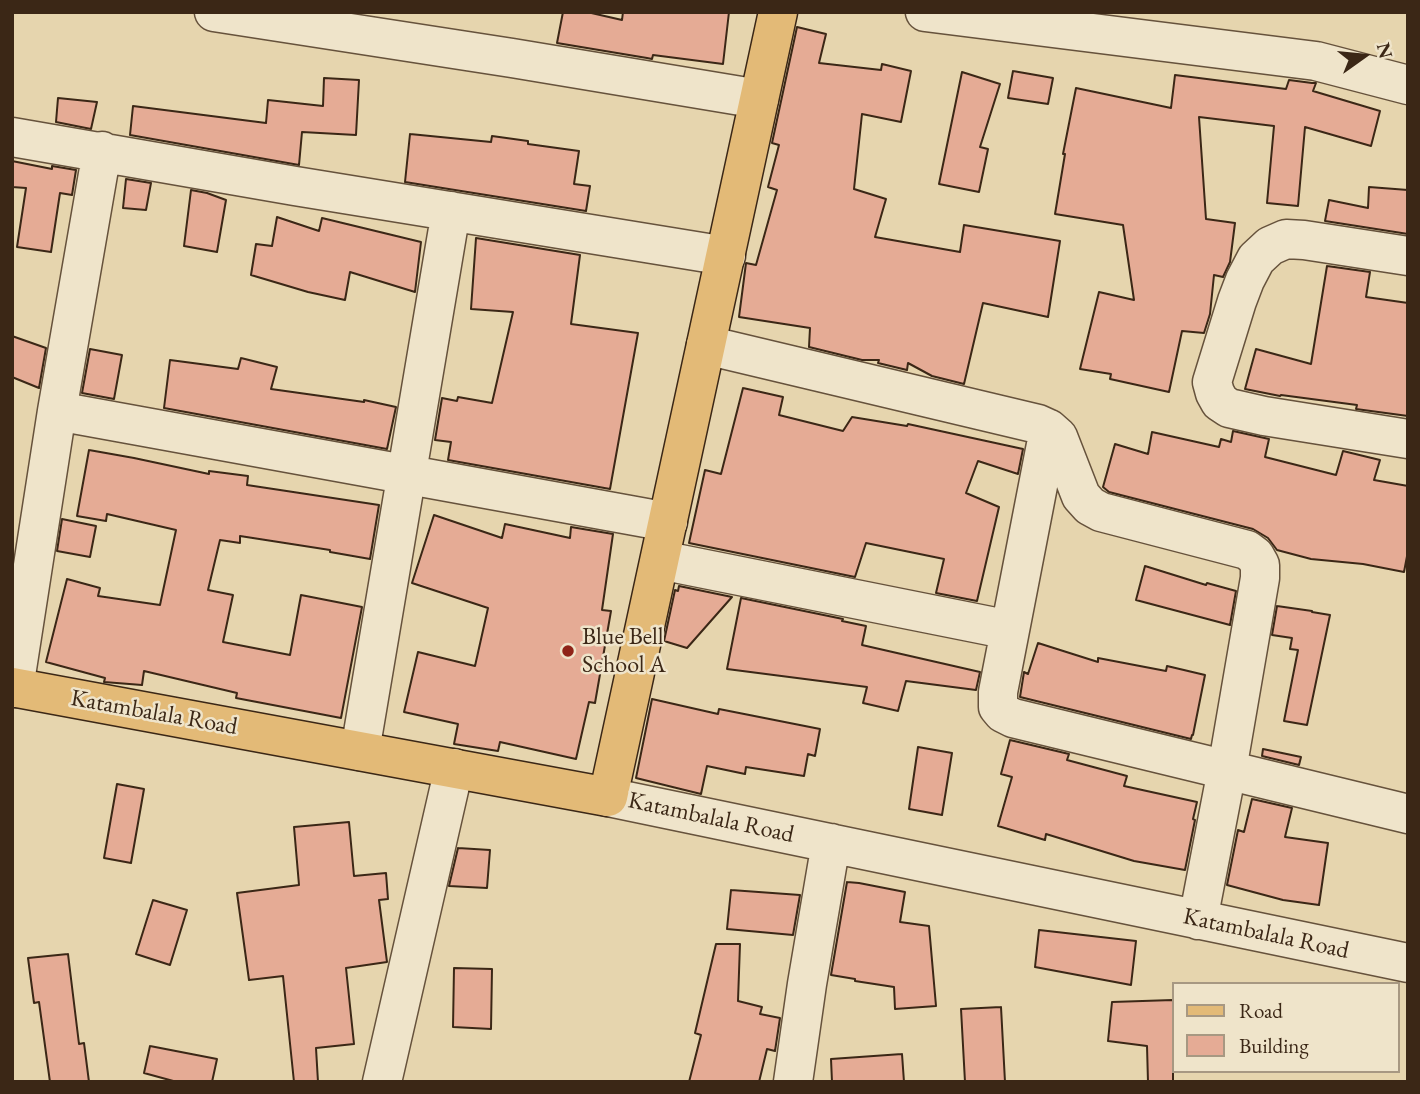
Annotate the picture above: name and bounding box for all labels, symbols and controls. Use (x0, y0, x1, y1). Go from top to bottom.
north arrow (1329, 21, 1399, 91)
text: N (1371, 40, 1399, 61)
place label: Blue Bell School A (582, 623, 666, 679)
marker: Blue Bell School A (560, 643, 576, 659)
street label: Katambalala Road (68, 684, 240, 742)
street label: Katambalala Road (625, 786, 797, 850)
street label: Katambalala Road (1180, 902, 1352, 966)
legend (1172, 982, 1399, 1073)
text: Road (1239, 997, 1283, 1024)
text: Building (1239, 1032, 1309, 1059)

